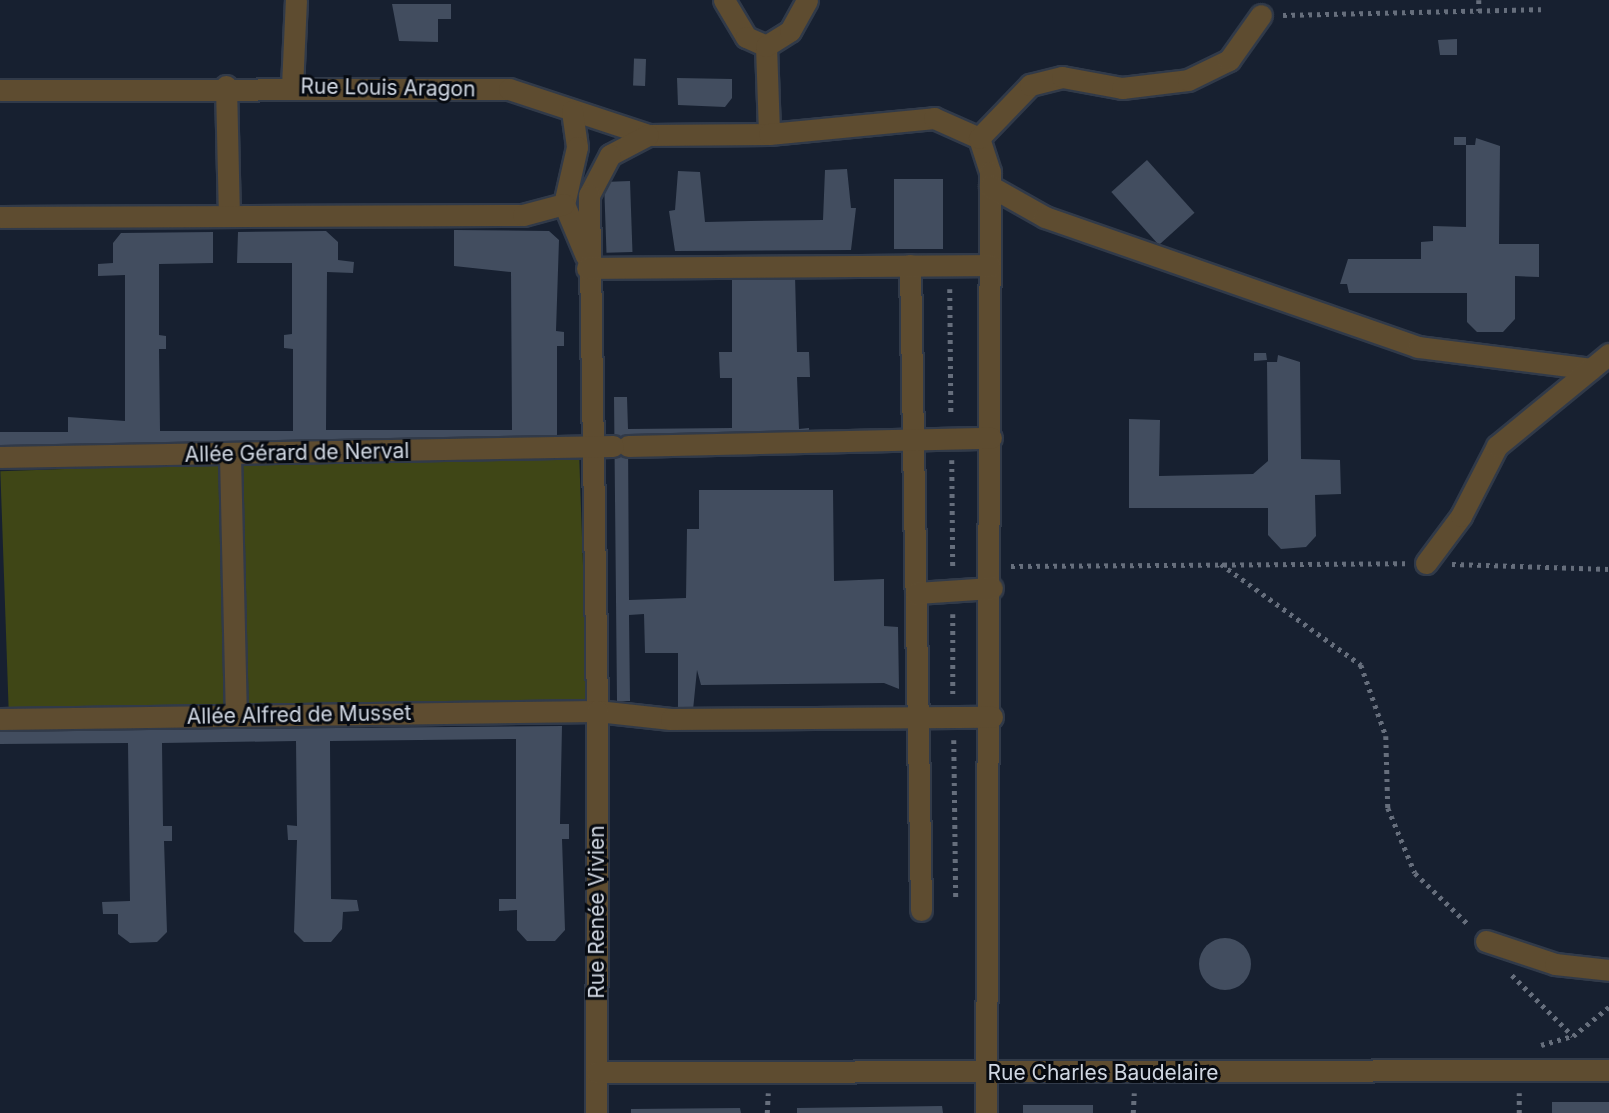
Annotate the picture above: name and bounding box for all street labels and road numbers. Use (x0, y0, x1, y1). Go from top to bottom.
street label: Rue Louis Aragon (300, 74, 476, 102)
street label: Allée Gérard de Nerval (184, 438, 410, 468)
street label: Allée Alfred de Musset (186, 700, 412, 730)
street label: Rue Renée Vivien (584, 825, 610, 999)
street label: Rue Charles Baudelaire (988, 1060, 1218, 1086)

